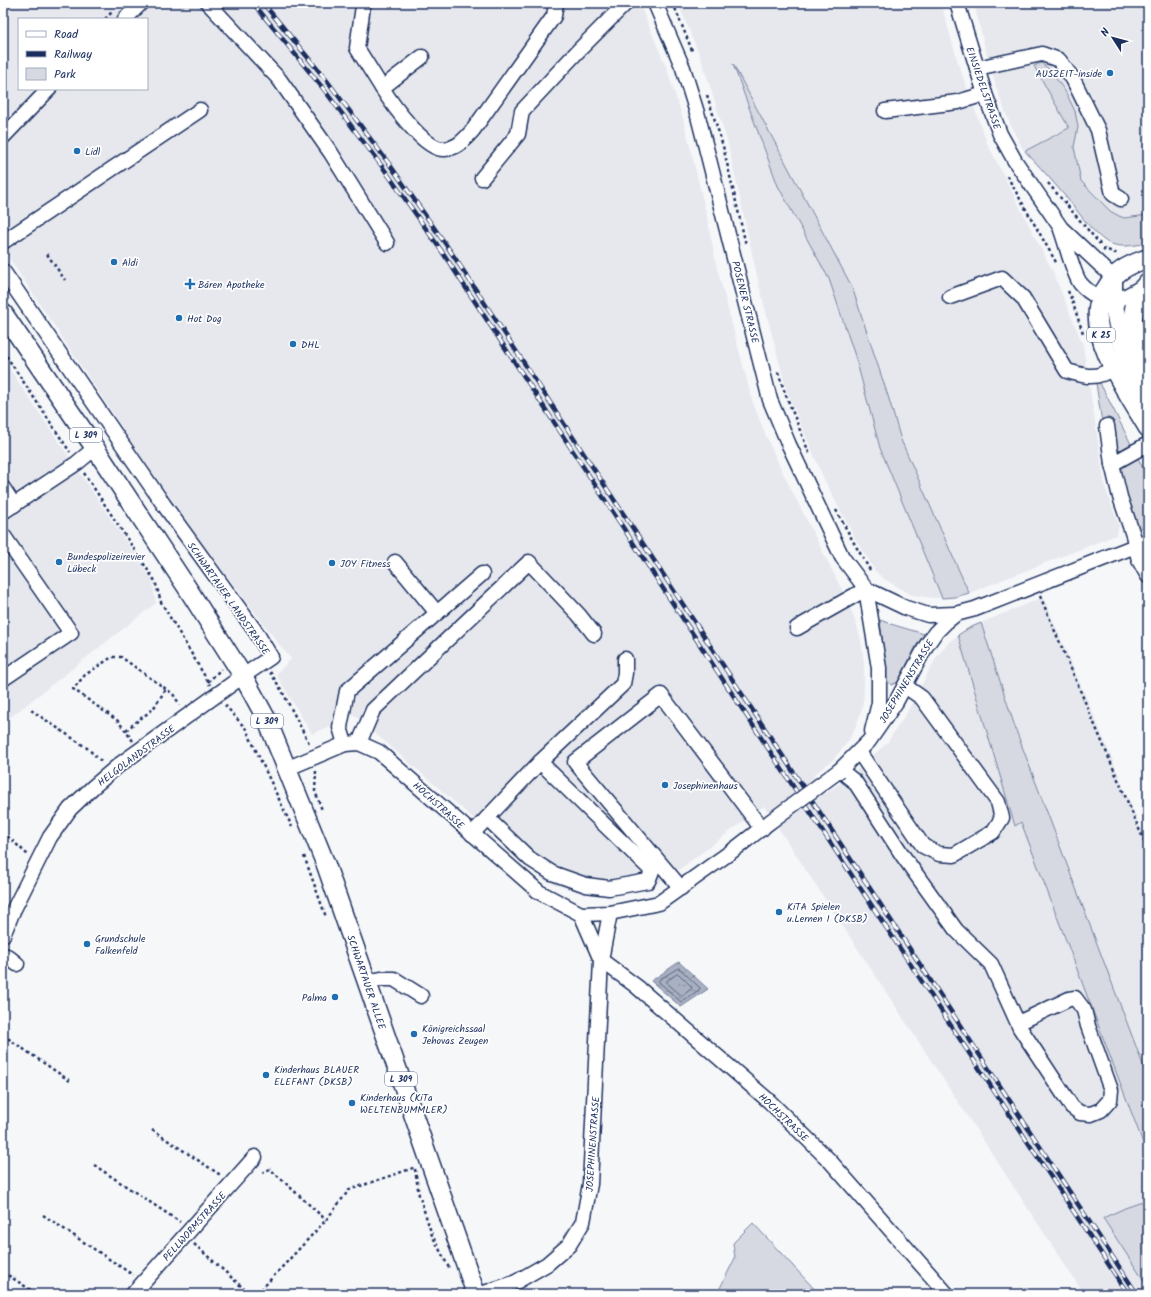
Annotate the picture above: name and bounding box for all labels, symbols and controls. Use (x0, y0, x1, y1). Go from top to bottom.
legend (18, 18, 148, 90)
north arrow (1093, 18, 1133, 58)
text: Road (54, 25, 79, 44)
text: N (1096, 25, 1115, 41)
text: Railway (54, 45, 92, 64)
street label: EINSIEDELSTRASSE (961, 45, 1005, 133)
text: Park (54, 65, 76, 84)
place label: AUSZEIT-inside (1036, 66, 1102, 82)
marker: AUSZEIT-inside (1105, 68, 1115, 78)
place label: Lidl (85, 144, 101, 160)
marker: Lidl (72, 146, 82, 156)
place label: Aldi (122, 255, 139, 271)
marker: Aldi (109, 257, 119, 267)
street label: POSENER STRASSE (727, 259, 763, 346)
place label: Bären Apotheke (198, 277, 265, 293)
marker: Bären Apotheke (185, 279, 195, 289)
place label: Hot Dog (187, 311, 222, 327)
marker: Hot Dog (174, 313, 184, 323)
road number: K 25 (1087, 328, 1115, 342)
place label: DHL (301, 337, 320, 353)
marker: DHL (288, 339, 298, 349)
road number: L 309 (70, 428, 102, 442)
street label: SCHWARTAUER LANDSTRASSE (183, 539, 274, 659)
place label: Bundespolizeirevier Lübeck (67, 549, 146, 577)
place label: JOY Fitness (340, 556, 391, 572)
marker: Bundespolizeirevier Lübeck (54, 557, 64, 567)
marker: JOY Fitness (327, 558, 337, 568)
street label: JOSEPHINENSTRASSE (875, 635, 939, 727)
road number: L 309 (251, 714, 283, 728)
street label: HELGOLANDSTRASSE (94, 720, 180, 790)
street label: HOCHSTRASSE (409, 778, 469, 834)
place label: Josephinenhaus (673, 778, 739, 794)
marker: Josephinenhaus (660, 780, 670, 790)
place label: KiTA Spielen u.Lernen I (DKSB) (787, 899, 868, 927)
marker: KiTA Spielen u.Lernen I (DKSB) (774, 907, 784, 917)
place label: Grundschule Falkenfeld (95, 931, 146, 959)
street label: SCHWARTAUER ALLEE (342, 933, 390, 1033)
marker: Grundschule Falkenfeld (82, 939, 92, 949)
place label: Palma (302, 990, 327, 1006)
marker: Palma (330, 992, 340, 1002)
place label: Königreichssaal Jehovas Zeugen (422, 1021, 488, 1049)
marker: Königreichssaal Jehovas Zeugen (409, 1029, 419, 1039)
place label: Kinderhaus BLAUER ELEFANT (DKSB) (274, 1062, 359, 1090)
marker: Kinderhaus BLAUER ELEFANT (DKSB) (261, 1070, 271, 1080)
road number: L 309 (385, 1072, 417, 1086)
place label: Kinderhaus (KiTa WELTENBUMMLER) (360, 1090, 447, 1118)
street label: HOCHSTRASSE (755, 1090, 813, 1147)
street label: JOSEPHINENSTRASSE (582, 1095, 604, 1192)
marker: Kinderhaus (KiTa WELTENBUMMLER) (347, 1098, 357, 1108)
street label: PELLWORMSTRASSE (159, 1187, 231, 1265)

